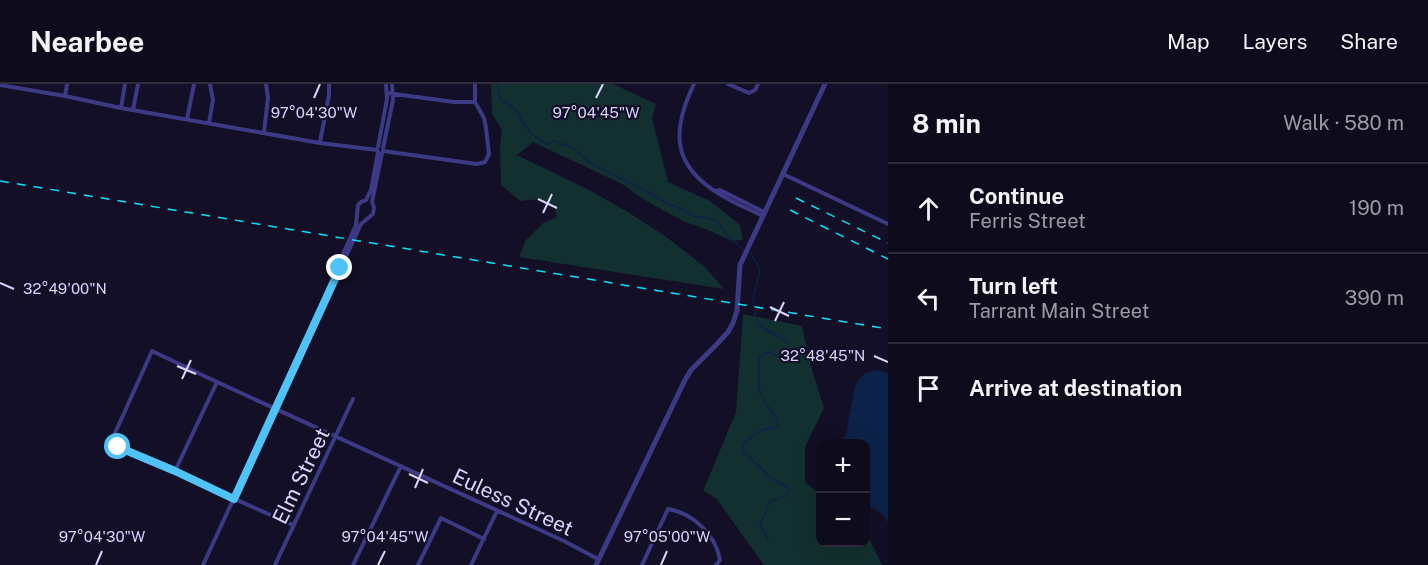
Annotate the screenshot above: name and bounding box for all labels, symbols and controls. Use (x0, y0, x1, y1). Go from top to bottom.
text: Nearbee (30, 25, 144, 58)
text: Map (1167, 29, 1210, 54)
text: Layers (1243, 29, 1307, 54)
text: Share (1340, 29, 1398, 54)
text: 97°04'30"W (271, 104, 357, 121)
text: 97°04'45"W (553, 104, 639, 121)
text: 8 min (912, 108, 981, 139)
text: Walk · 580 m (1283, 111, 1404, 135)
text: Continue (969, 183, 1064, 209)
icon: ahead (912, 192, 945, 225)
text: 190 m (1349, 196, 1404, 220)
text: Ferris Street (969, 209, 1086, 233)
route end (326, 254, 352, 280)
text: Turn left (969, 273, 1058, 299)
text: 32°49'00"N (23, 280, 107, 297)
icon: left (912, 282, 945, 315)
text: 390 m (1345, 286, 1404, 310)
text: Tarrant Main Street (969, 299, 1149, 323)
text: 32°48'45"N (781, 347, 865, 364)
icon: arrive (912, 372, 945, 405)
text: Arrive at destination (969, 375, 1182, 401)
street label: Elm Street (267, 424, 335, 528)
route start (104, 433, 130, 459)
map controls (816, 439, 870, 547)
button: + (816, 439, 870, 493)
street label: Euless Street (449, 463, 577, 541)
button: − (816, 493, 870, 547)
text: 97°04'30"W (59, 528, 145, 545)
text: 97°04'45"W (342, 528, 428, 545)
text: 97°05'00"W (624, 528, 710, 545)

